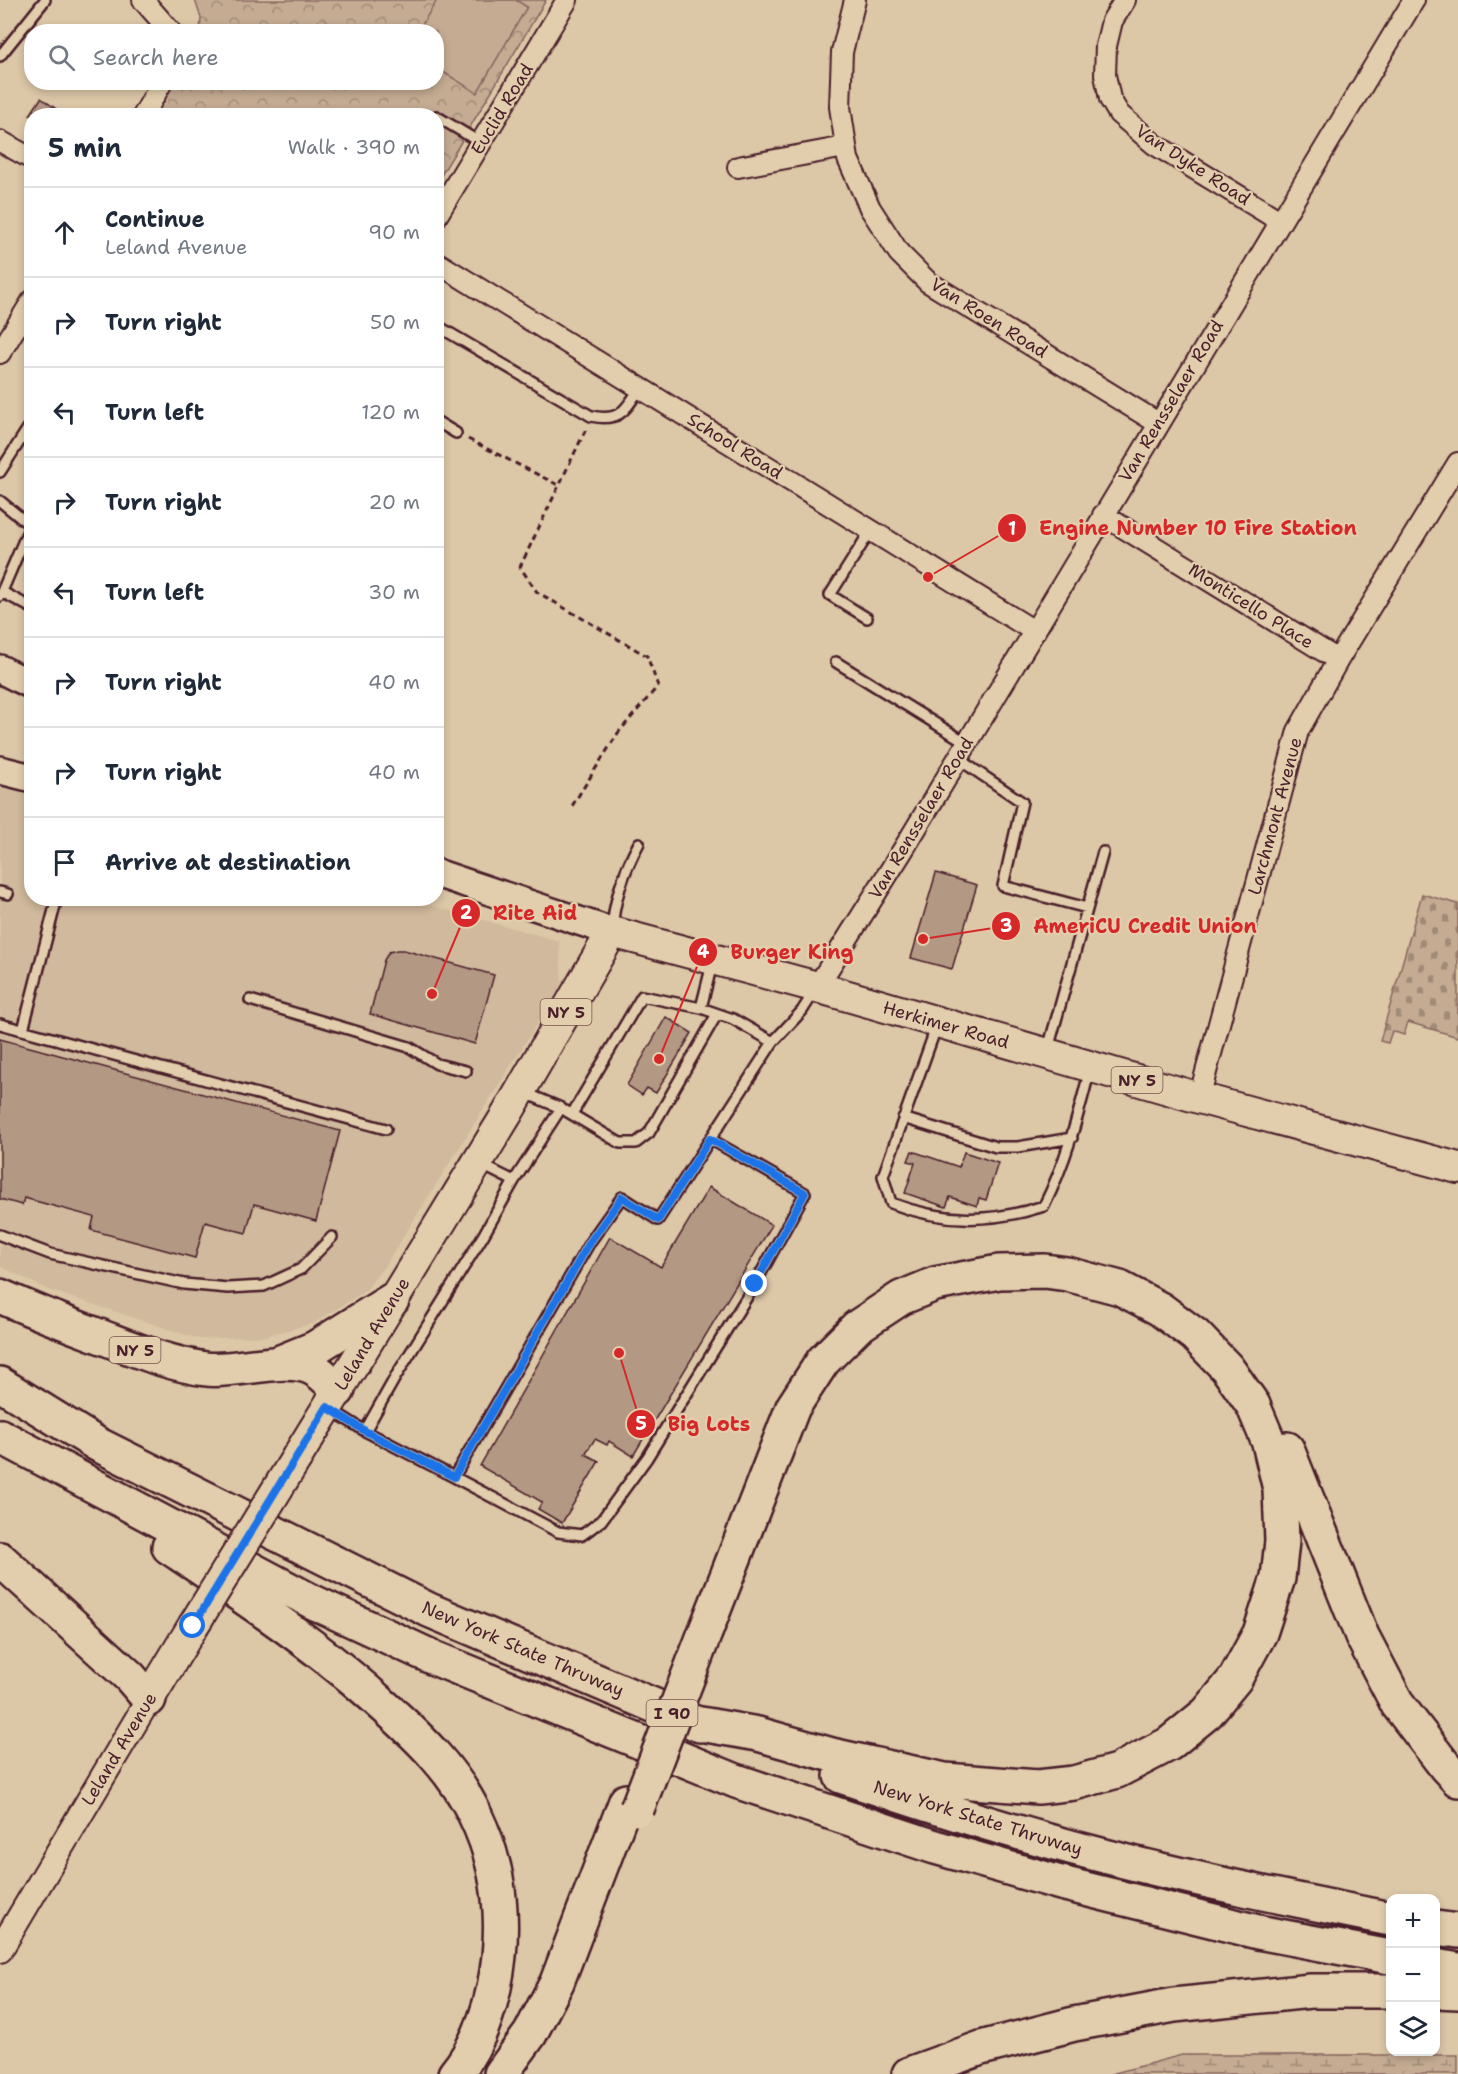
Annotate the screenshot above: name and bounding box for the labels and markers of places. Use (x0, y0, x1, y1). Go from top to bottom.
callout: Engine Number 10 Fire Station (997, 509, 1369, 547)
callout: Rite Aid (451, 894, 589, 932)
callout: AmeriCU Credit Union (991, 907, 1269, 945)
callout: Burger King (688, 933, 865, 971)
callout: Big Lots (626, 1405, 762, 1443)

